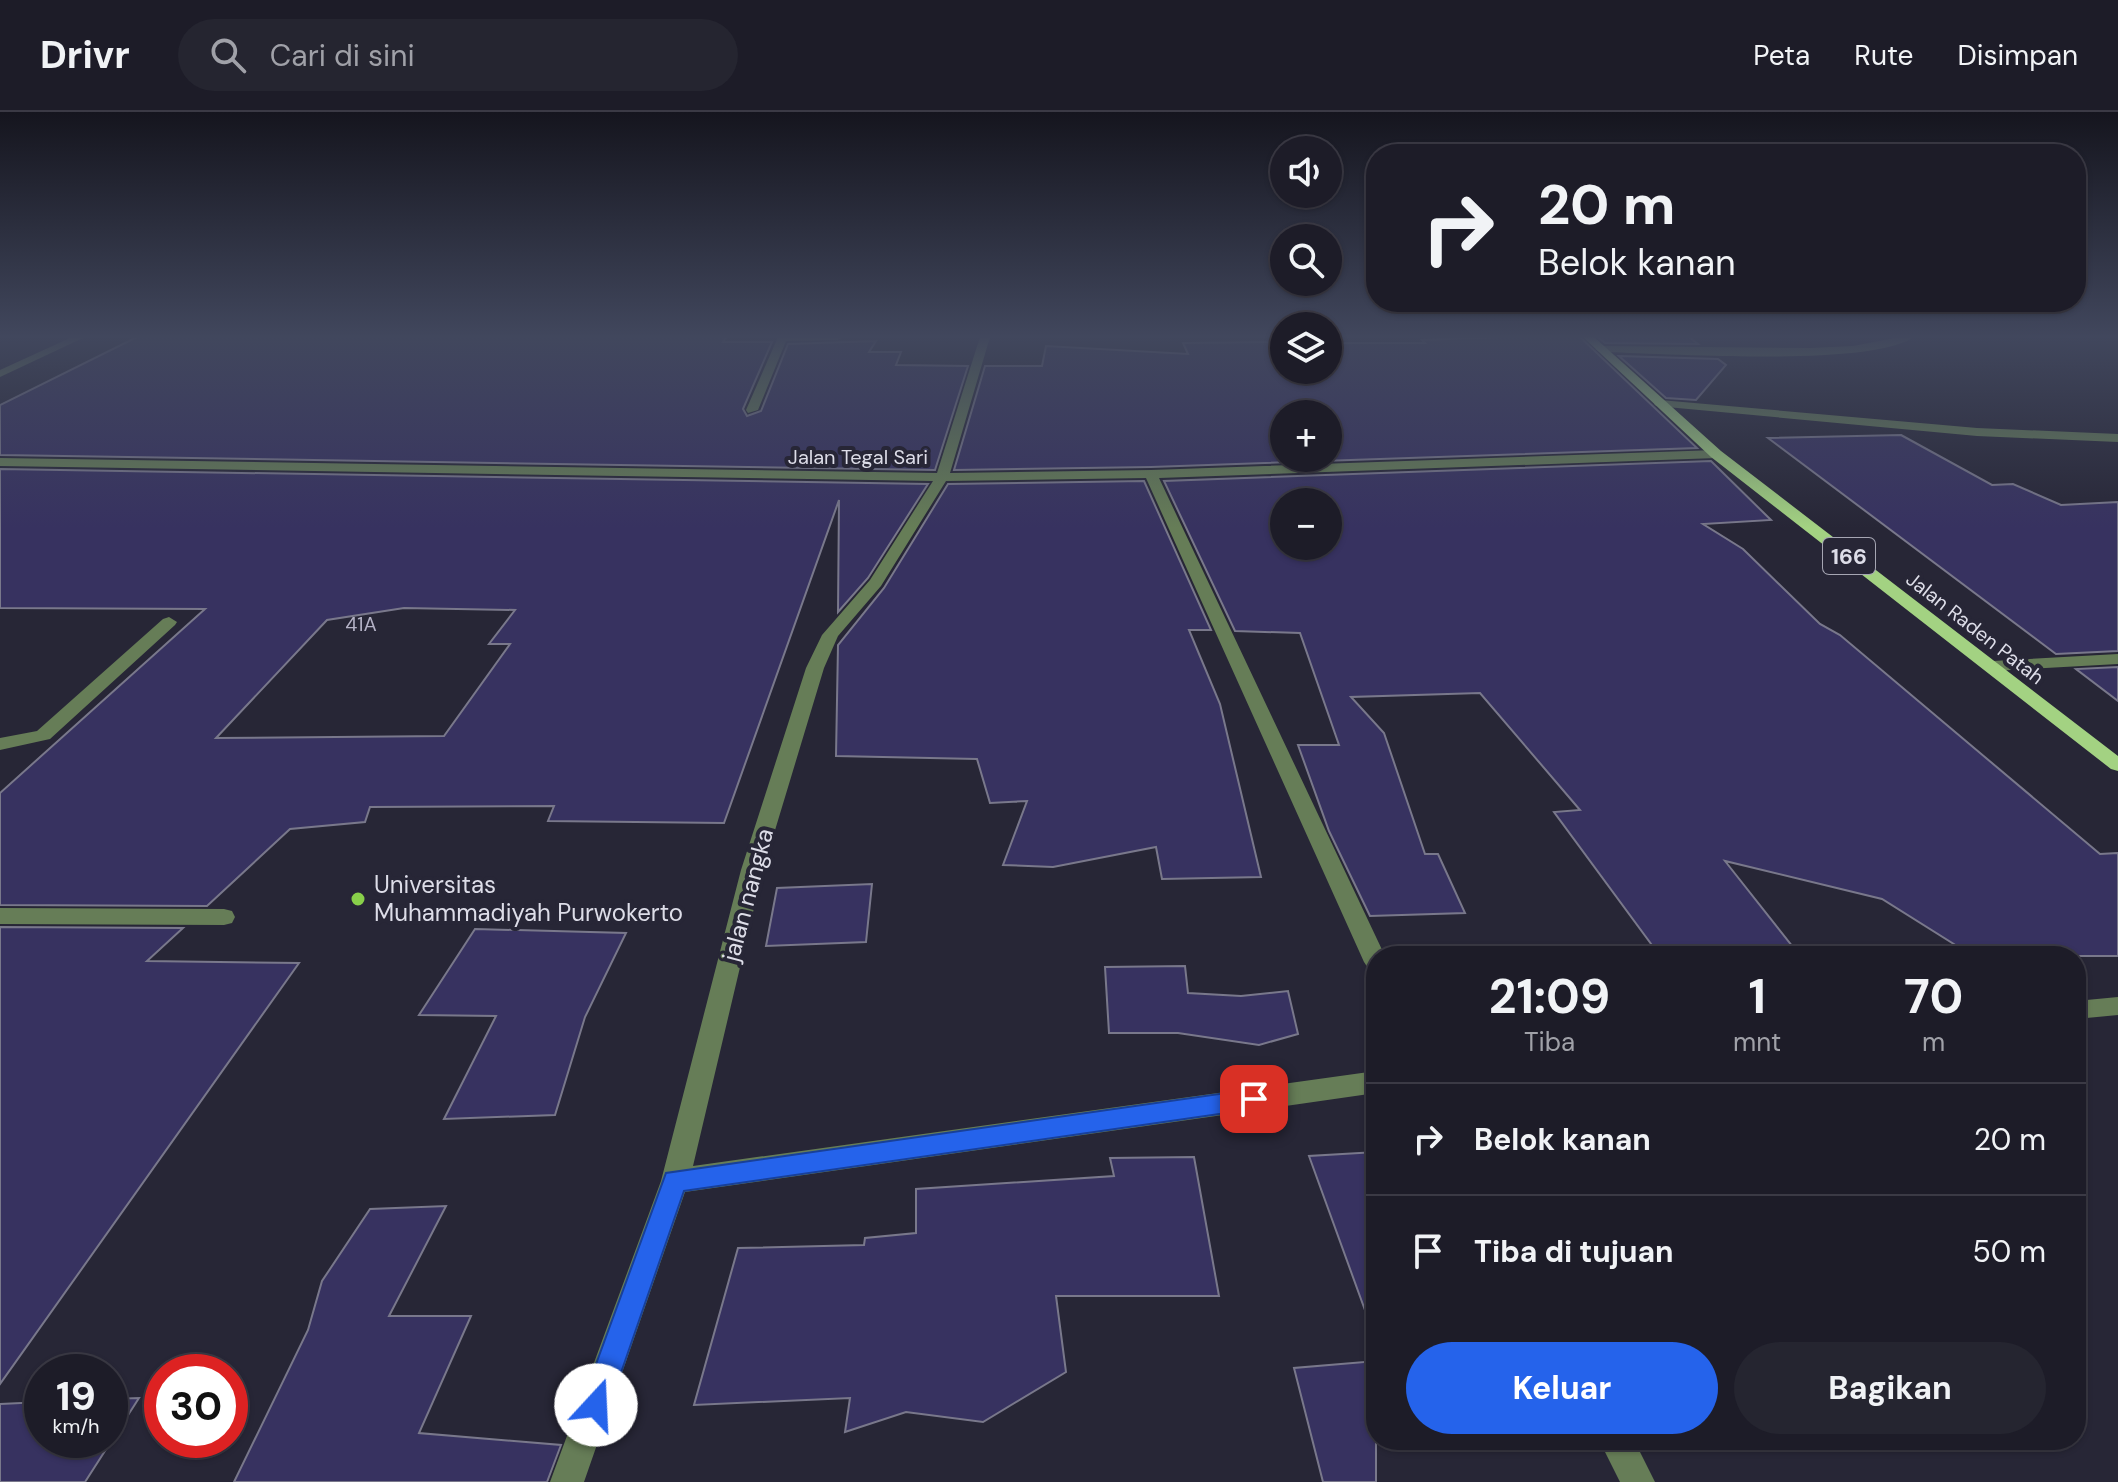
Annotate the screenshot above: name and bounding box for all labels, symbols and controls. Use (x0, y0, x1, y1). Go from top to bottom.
search box (178, 19, 738, 91)
text: Drivr (40, 30, 130, 80)
icon: search (206, 33, 250, 77)
text: Cari di sini (270, 36, 415, 75)
text: Peta (1753, 37, 1810, 74)
text: Rute (1854, 37, 1913, 74)
text: Disimpan (1957, 37, 2078, 74)
map controls (1270, 136, 1342, 560)
button: sound (1270, 136, 1342, 208)
text: 20 m (1538, 168, 1675, 241)
icon: right (1406, 176, 1510, 280)
button: search (1270, 224, 1342, 296)
text: Belok kanan (1538, 239, 1736, 286)
button: layers (1270, 312, 1342, 384)
button: + (1270, 400, 1342, 472)
street label: Jalan Tegal Sari (788, 444, 928, 470)
button: − (1270, 488, 1342, 560)
road number: 166 (1823, 538, 1875, 574)
street label: Jalan Raden Patah (1901, 566, 2049, 690)
house number: 41A (345, 611, 377, 637)
street label: jalan nangka (715, 825, 780, 966)
place label: Universitas Muhammadiyah Purwokerto (374, 869, 683, 928)
marker: Universitas Muhammadiyah Purwokerto (349, 890, 367, 908)
text: 21:09 (1489, 965, 1610, 1028)
text: 1 (1748, 965, 1766, 1028)
text: 70 (1904, 965, 1963, 1028)
text: Tiba (1524, 1025, 1575, 1059)
text: mnt (1733, 1025, 1781, 1059)
text: m (1922, 1025, 1945, 1059)
pin (1220, 1065, 1288, 1133)
icon: arrive (1232, 1077, 1276, 1121)
icon: right (1406, 1117, 1450, 1161)
text: Belok kanan (1474, 1120, 1651, 1159)
text: 20 m (1974, 1120, 2046, 1159)
icon: arrive (1406, 1229, 1450, 1273)
text: Tiba di tujuan (1474, 1232, 1674, 1271)
text: 50 m (1972, 1232, 2046, 1271)
button: Keluar (1406, 1342, 1718, 1434)
button: Bagikan (1734, 1342, 2046, 1434)
speed limit sign: 30 (144, 1354, 248, 1458)
position arrow (554, 1363, 638, 1447)
text: 19 (56, 1370, 96, 1422)
text: km/h (52, 1413, 100, 1439)

